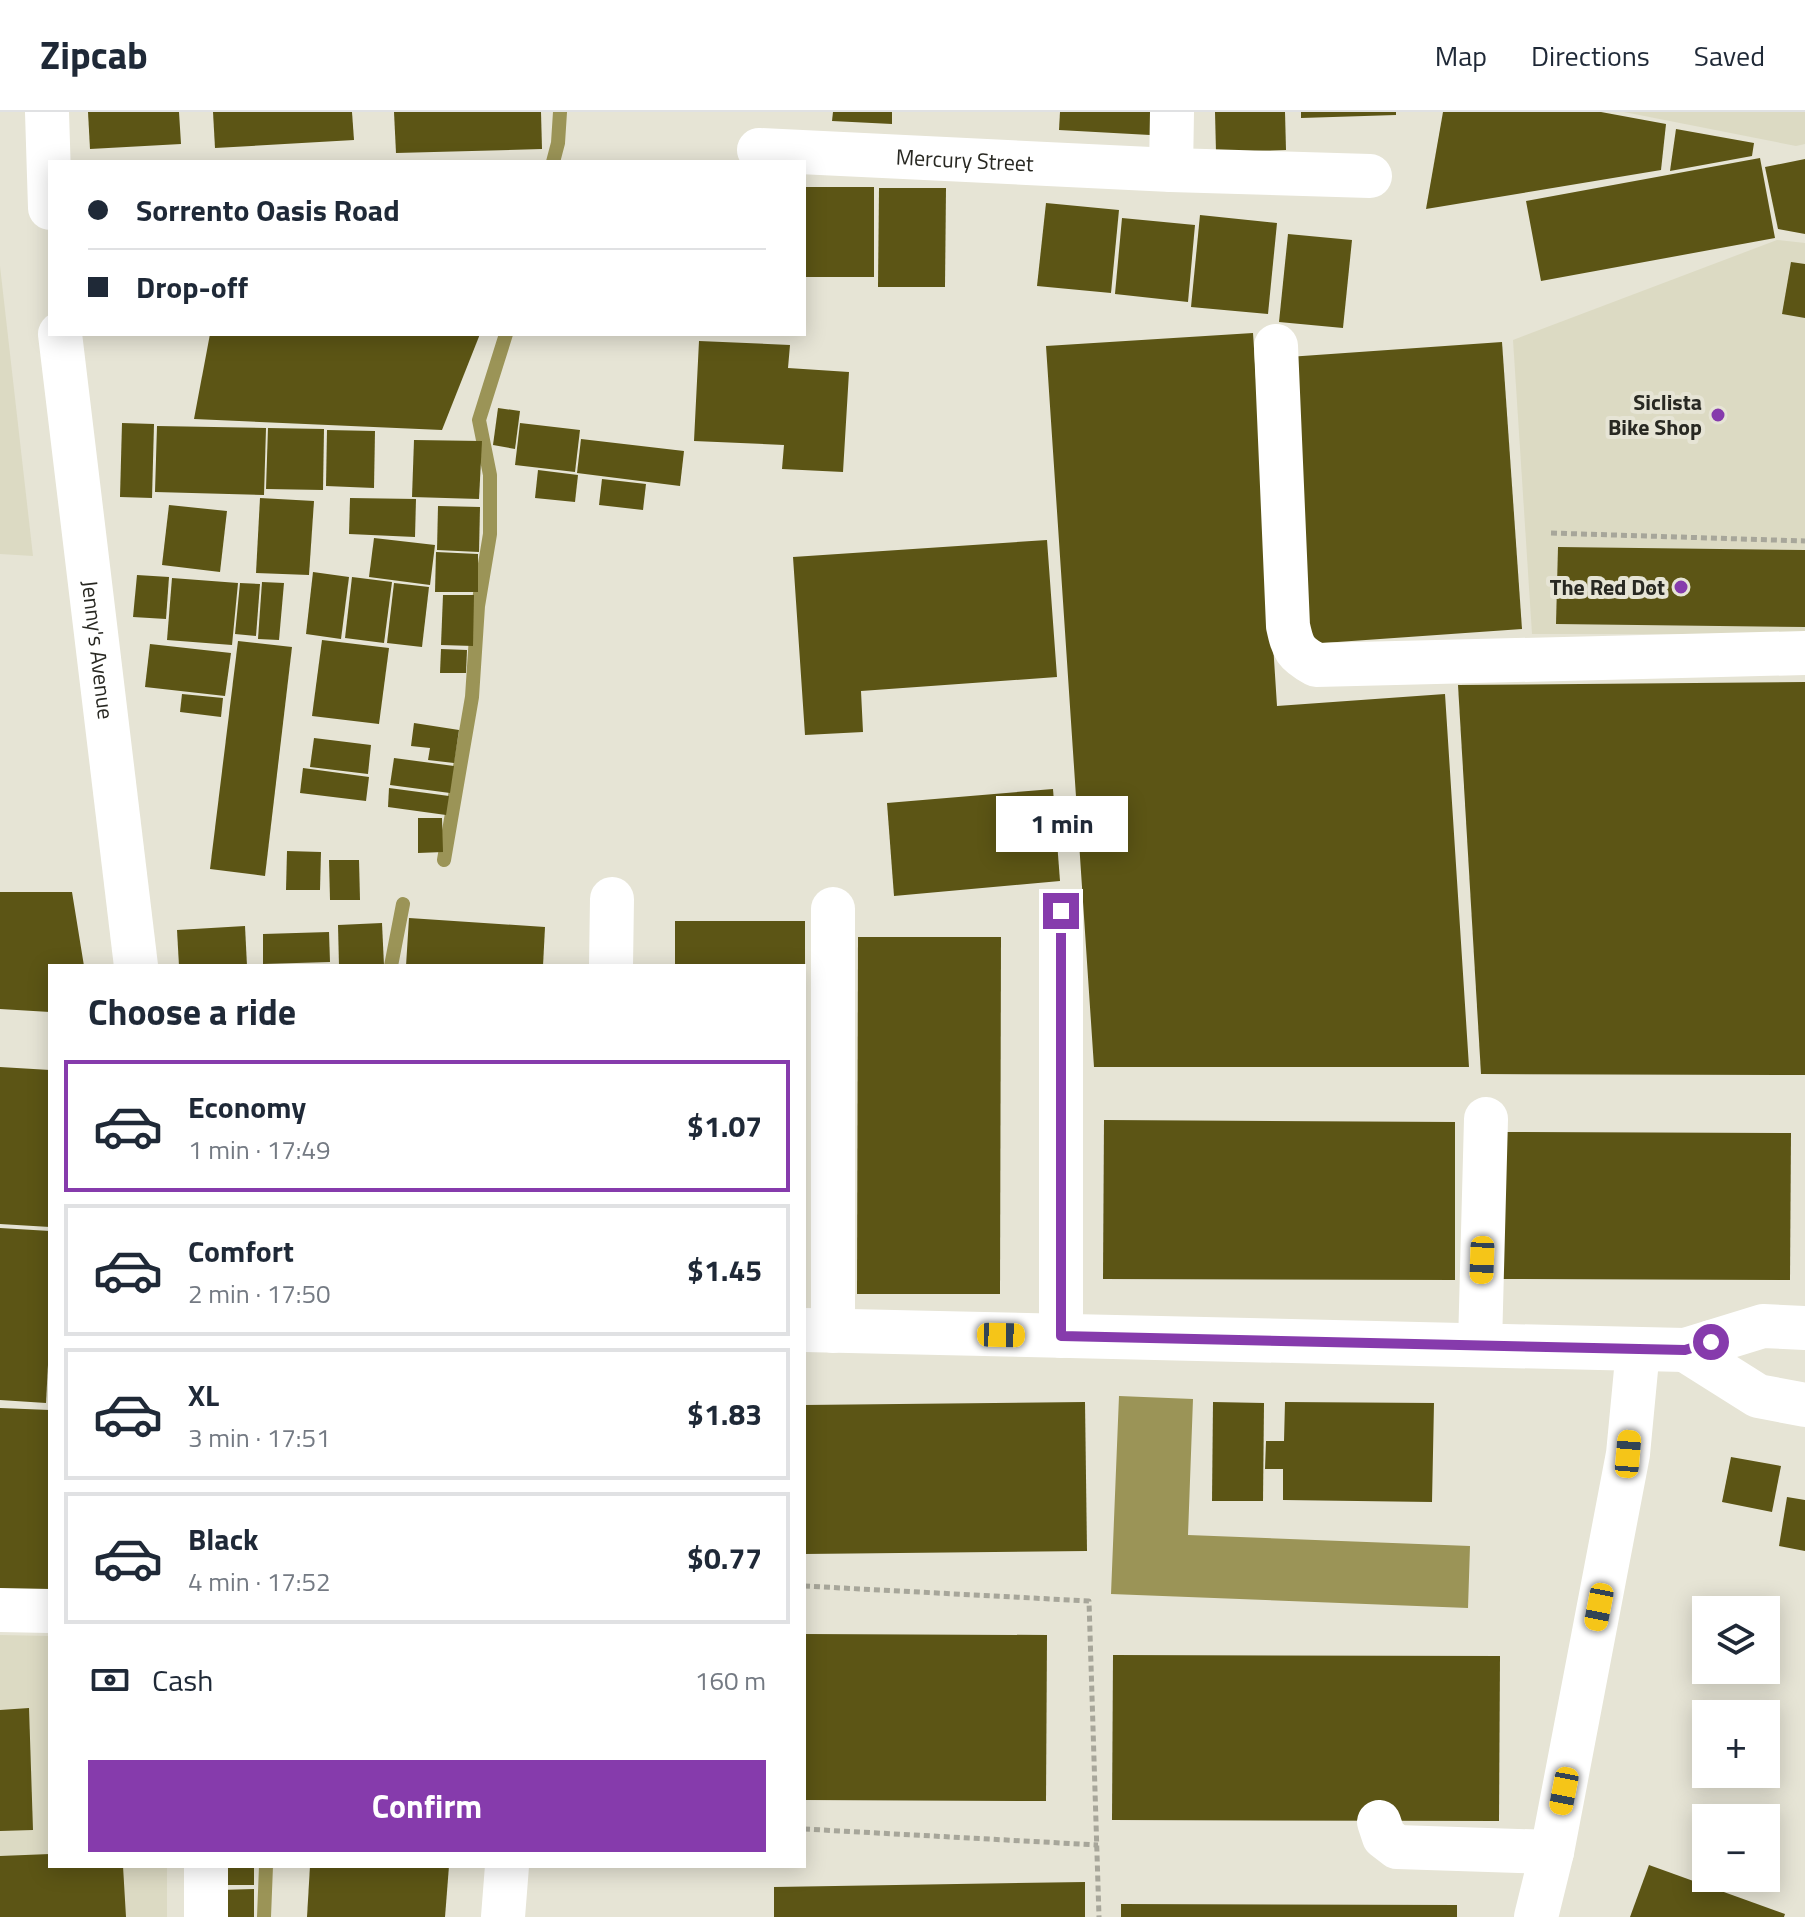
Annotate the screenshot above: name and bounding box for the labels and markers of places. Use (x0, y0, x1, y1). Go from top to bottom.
place label: Siclista Bike Shop (1608, 385, 1702, 444)
marker: Siclista Bike Shop (1709, 406, 1727, 424)
place label: The Red Dot (1550, 570, 1665, 604)
marker: The Red Dot (1672, 578, 1690, 596)

